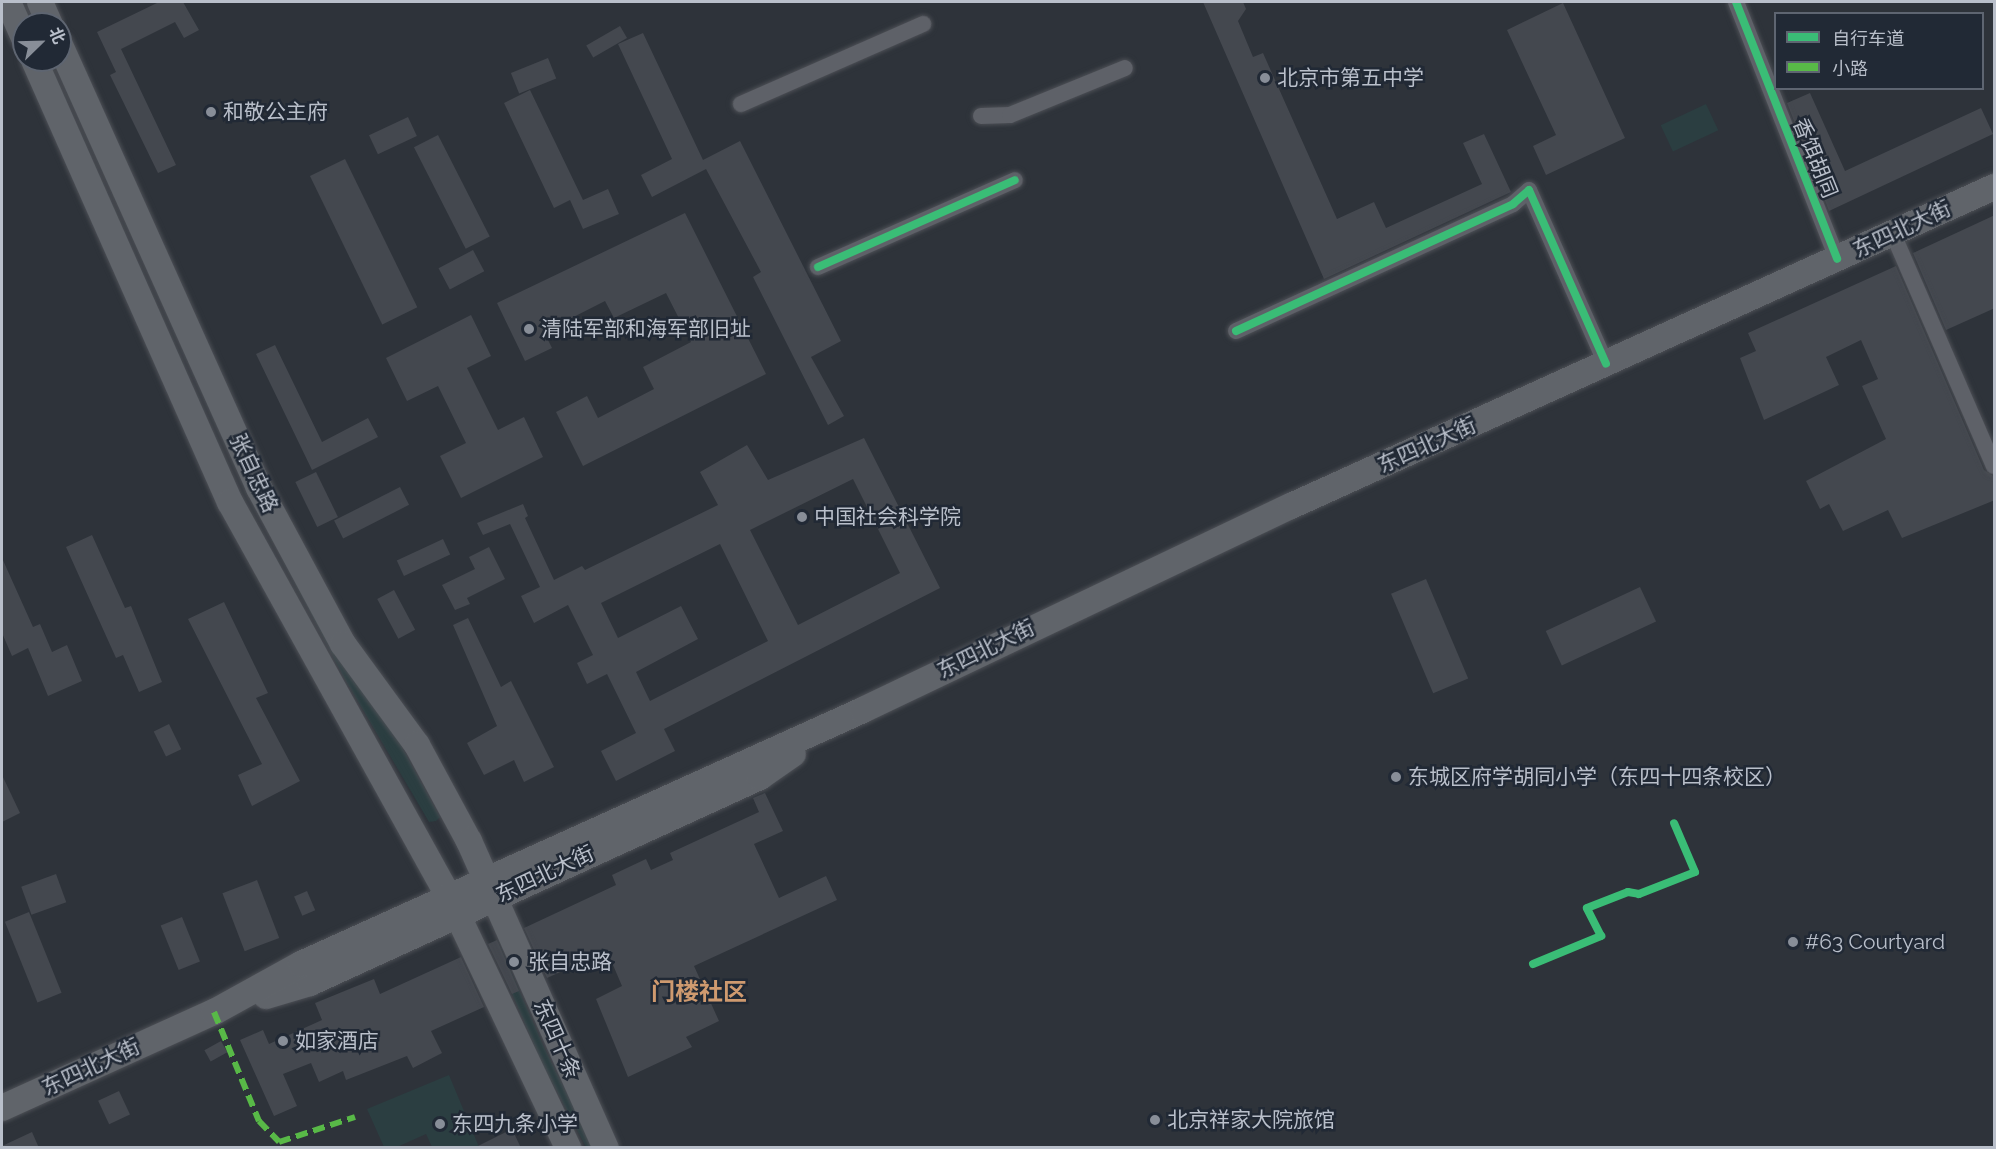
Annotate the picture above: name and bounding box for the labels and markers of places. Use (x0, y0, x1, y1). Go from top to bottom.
place label: 北京市第五中学 (1277, 65, 1424, 91)
marker: 北京市第五中学 (1258, 71, 1272, 85)
place label: 和敬公主府 (223, 99, 328, 125)
marker: 和敬公主府 (204, 105, 218, 119)
place label: 清陆军部和海军部旧址 (541, 316, 751, 342)
marker: 清陆军部和海军部旧址 (522, 322, 536, 336)
place label: 中国社会科学院 (814, 504, 961, 530)
marker: 中国社会科学院 (795, 510, 809, 524)
place label: 东城区府学胡同小学（东四十四条校区） (1408, 764, 1786, 790)
marker: 东城区府学胡同小学（东四十四条校区） (1389, 770, 1403, 784)
place label: #63 Courtyard (1805, 929, 1945, 955)
marker: #63 Courtyard (1786, 935, 1800, 949)
place label: 张自忠路 (528, 949, 612, 975)
marker: 张自忠路 (505, 953, 523, 971)
place label: 如家酒店 (295, 1028, 379, 1054)
marker: 如家酒店 (276, 1034, 290, 1048)
place label: 北京祥家大院旅馆 (1167, 1107, 1335, 1133)
place label: 东四九条小学 (452, 1111, 578, 1137)
marker: 北京祥家大院旅馆 (1148, 1113, 1162, 1127)
marker: 东四九条小学 (433, 1117, 447, 1131)

